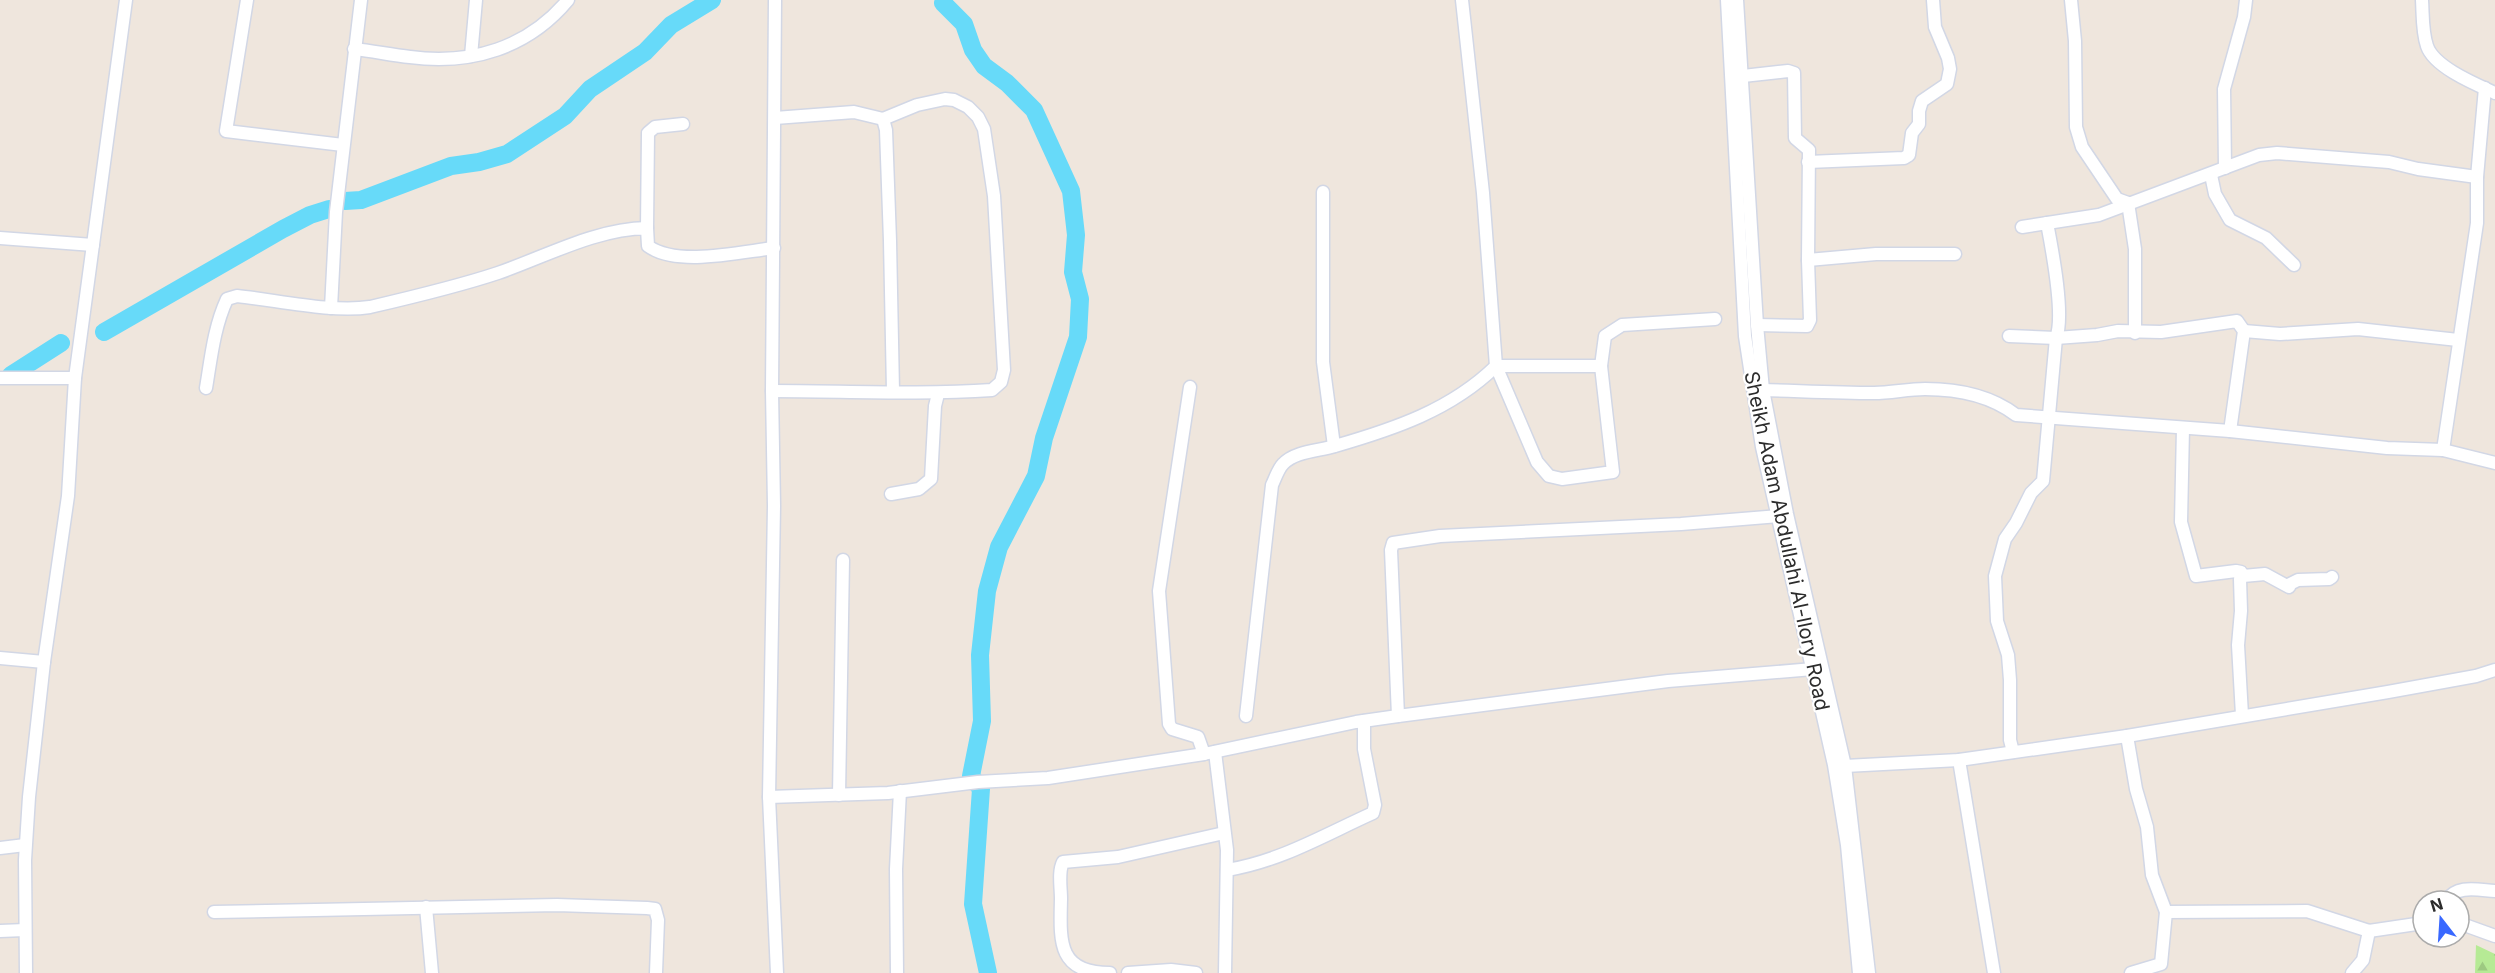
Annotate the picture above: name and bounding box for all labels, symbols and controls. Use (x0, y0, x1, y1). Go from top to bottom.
street label: Sheikh Adam Abdullahi Al-Ilory Road (1739, 369, 1835, 713)
north arrow (2411, 889, 2471, 949)
text: N (2428, 893, 2445, 916)

